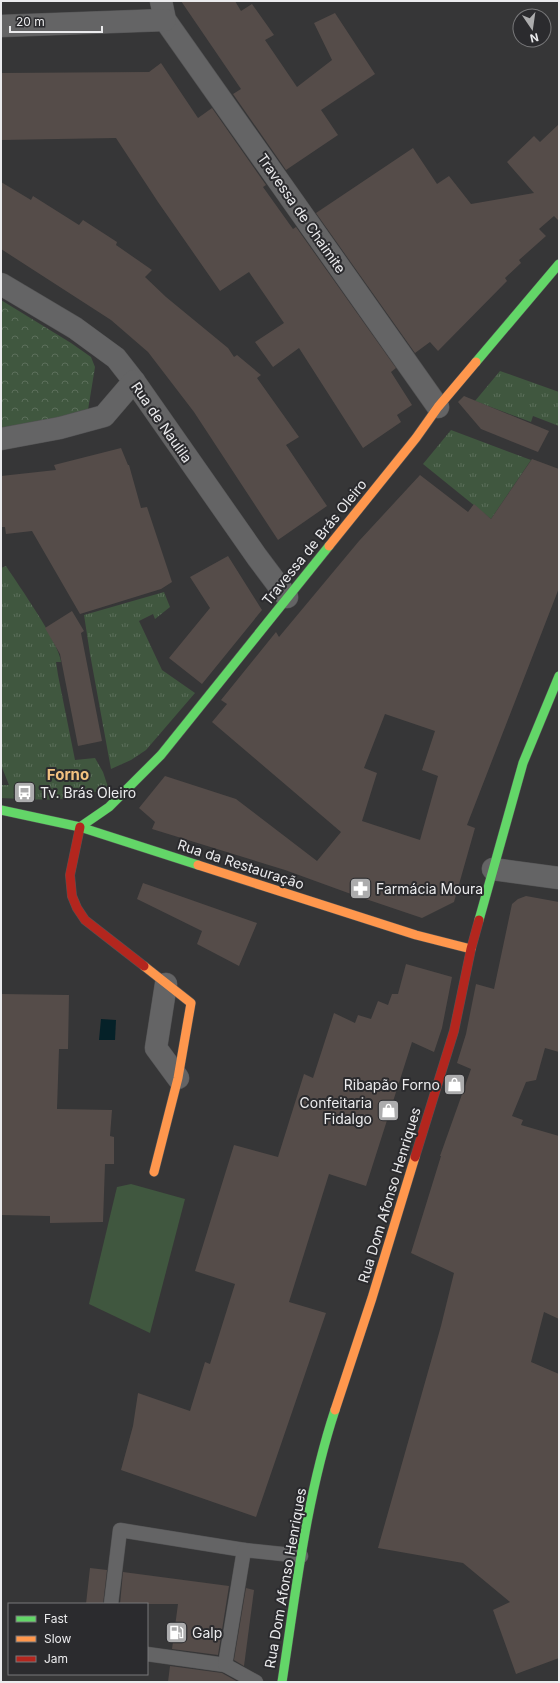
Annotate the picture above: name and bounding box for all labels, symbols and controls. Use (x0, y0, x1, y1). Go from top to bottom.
scale bar (10, 8, 102, 34)
north arrow (512, 8, 552, 48)
text: 20 m (16, 14, 45, 29)
text: N (529, 30, 540, 46)
street label: Travessa de Chaimite (254, 150, 350, 276)
street label: Rua de Naulila (128, 378, 196, 466)
street label: Travessa de Brás Oleiro (258, 476, 370, 608)
district label: Forno (47, 765, 89, 784)
bus stop icon: Tv. Brás Oleiro (12, 779, 38, 805)
place label: Tv. Brás Oleiro (40, 784, 136, 801)
street label: Rua da Restauração (176, 836, 306, 892)
pharmacy icon: Farmácia Moura (347, 875, 373, 901)
place label: Farmácia Moura (376, 880, 483, 897)
shop icon: Ribapão Forno (442, 1071, 468, 1097)
place label: Ribapão Forno (344, 1076, 440, 1093)
place label: Confeitaria Fidalgo (300, 1094, 372, 1127)
shop icon: Confeitaria Fidalgo (375, 1097, 401, 1123)
street label: Rua Dom Afonso Henriques (354, 1105, 424, 1285)
street label: Rua Dom Afonso Henriques (261, 1487, 309, 1669)
legend (8, 1603, 148, 1675)
text: Fast (44, 1611, 68, 1626)
fuel station icon: Galp (163, 1619, 189, 1645)
place label: Galp (192, 1624, 222, 1641)
text: Slow (44, 1631, 72, 1646)
text: Jam (44, 1651, 68, 1666)

